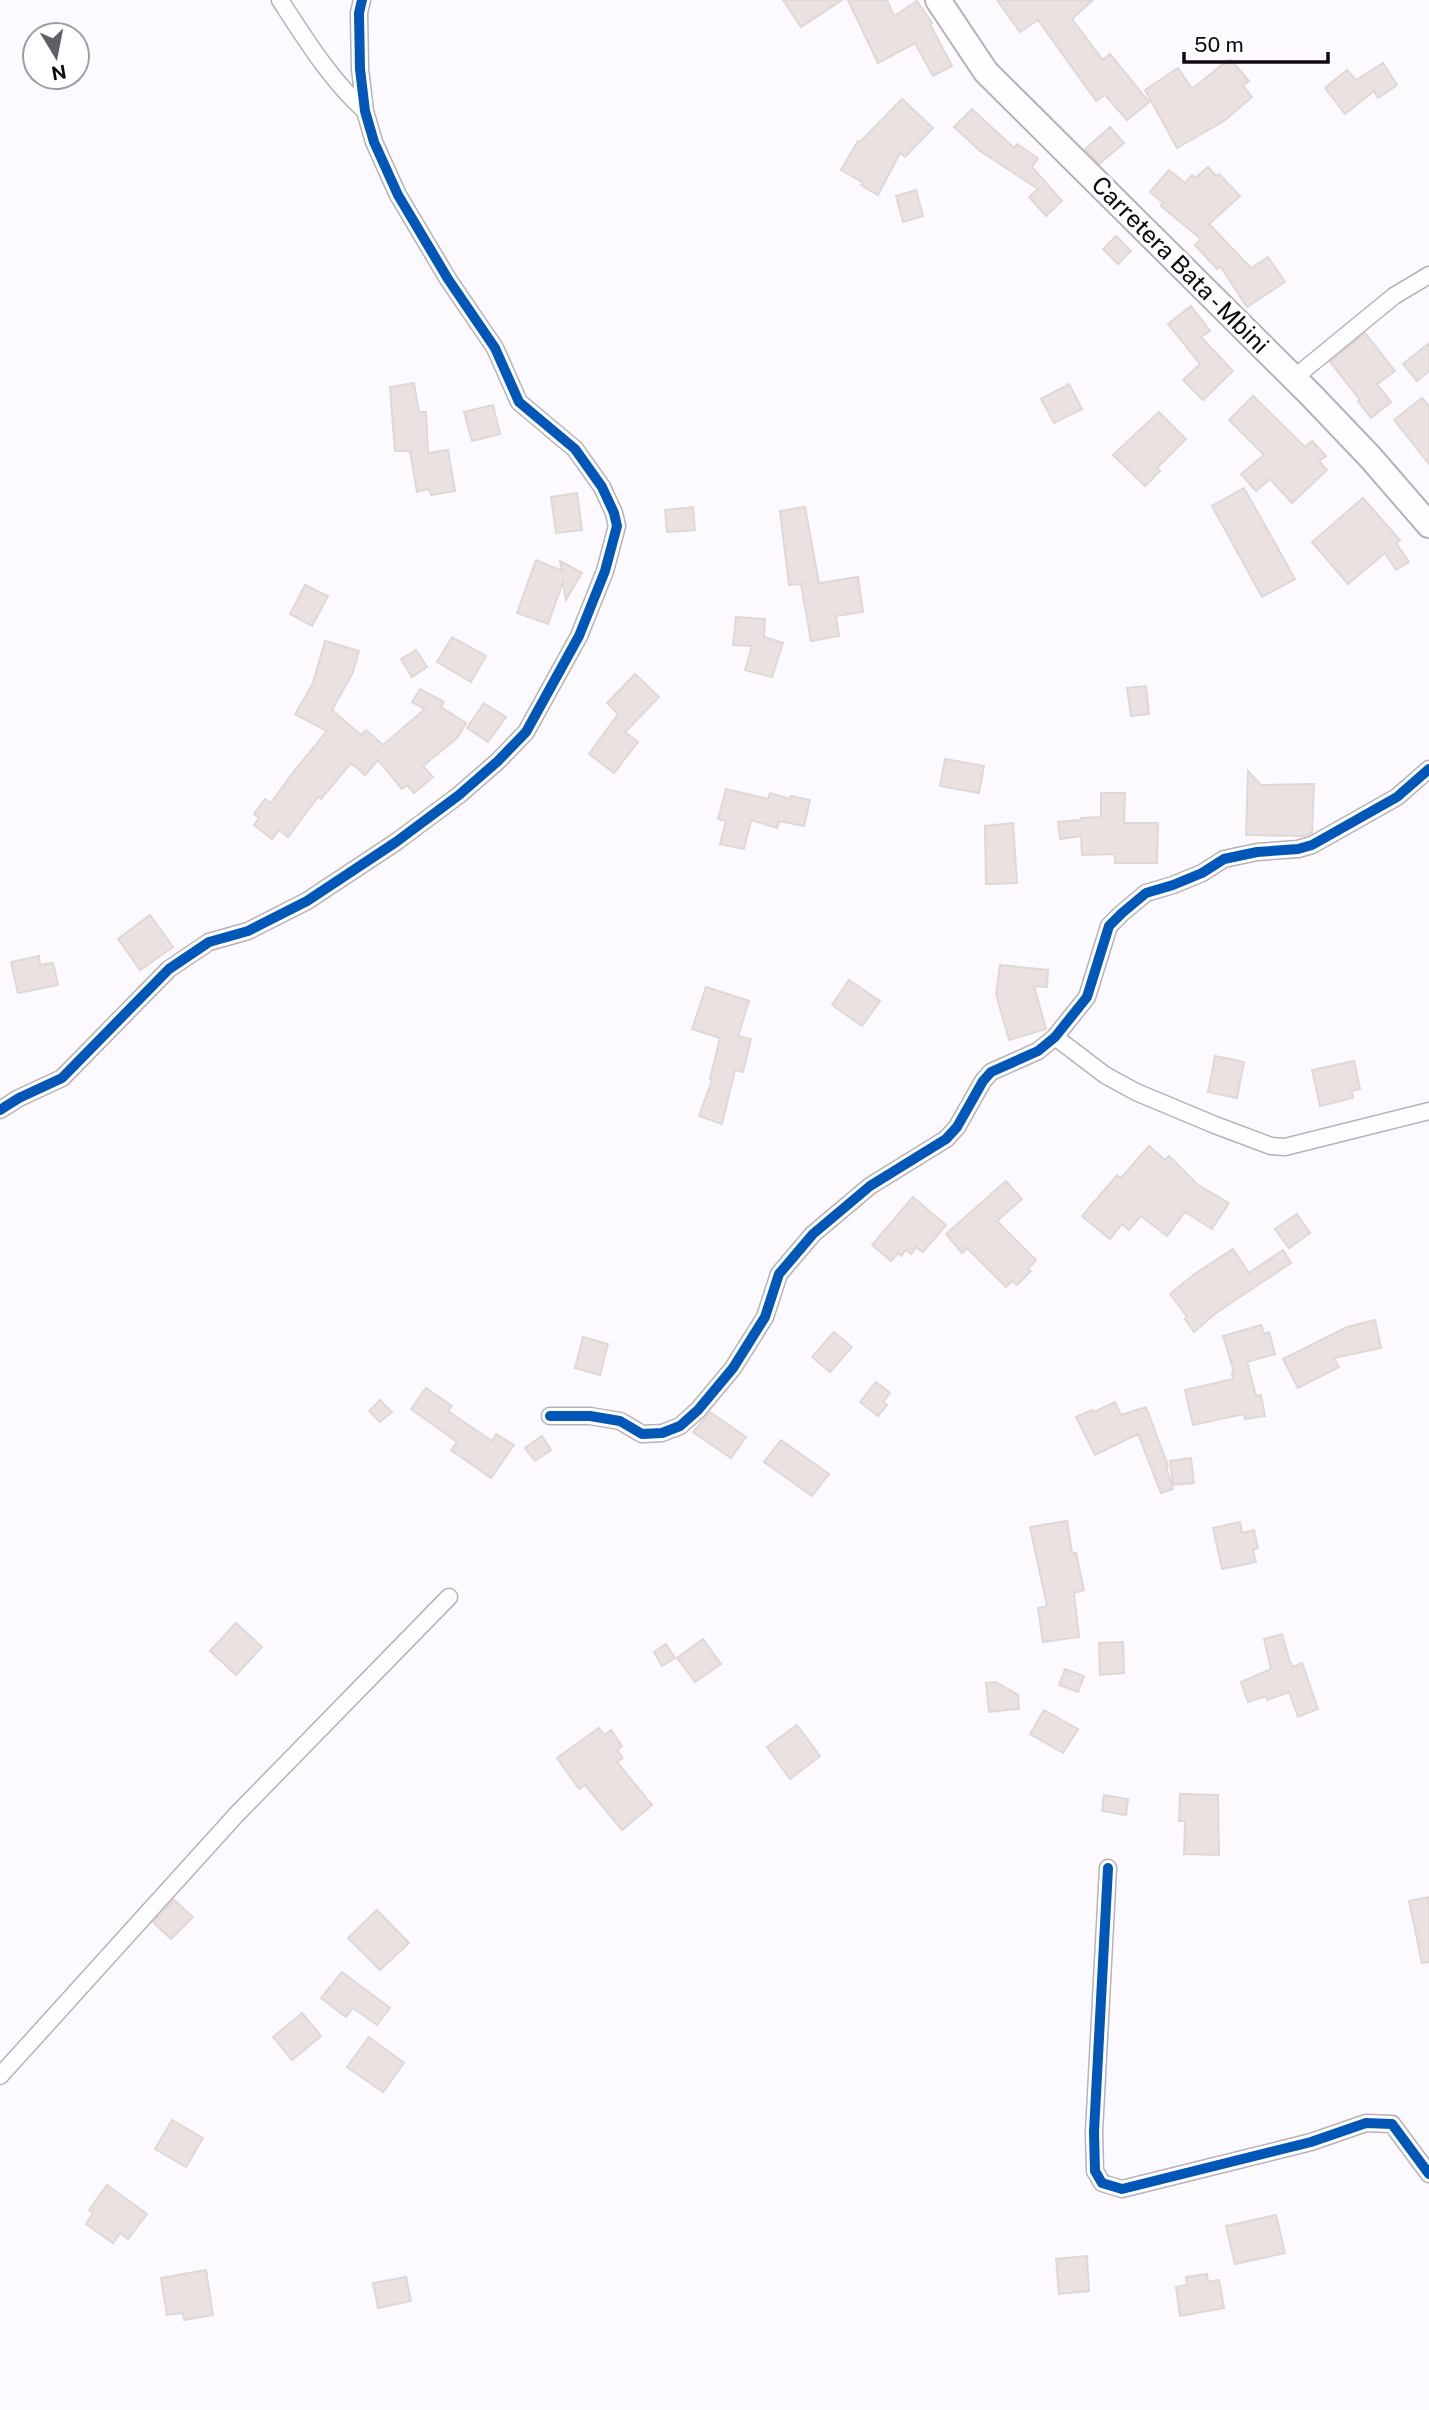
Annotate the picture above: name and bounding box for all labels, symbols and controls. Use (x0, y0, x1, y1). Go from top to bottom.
north arrow (21, 21, 91, 91)
scale bar (1184, 21, 1328, 65)
text: 50 m (1194, 32, 1244, 57)
text: N (50, 61, 68, 85)
street label: Carretera Bata - Mbini (1086, 170, 1275, 359)

